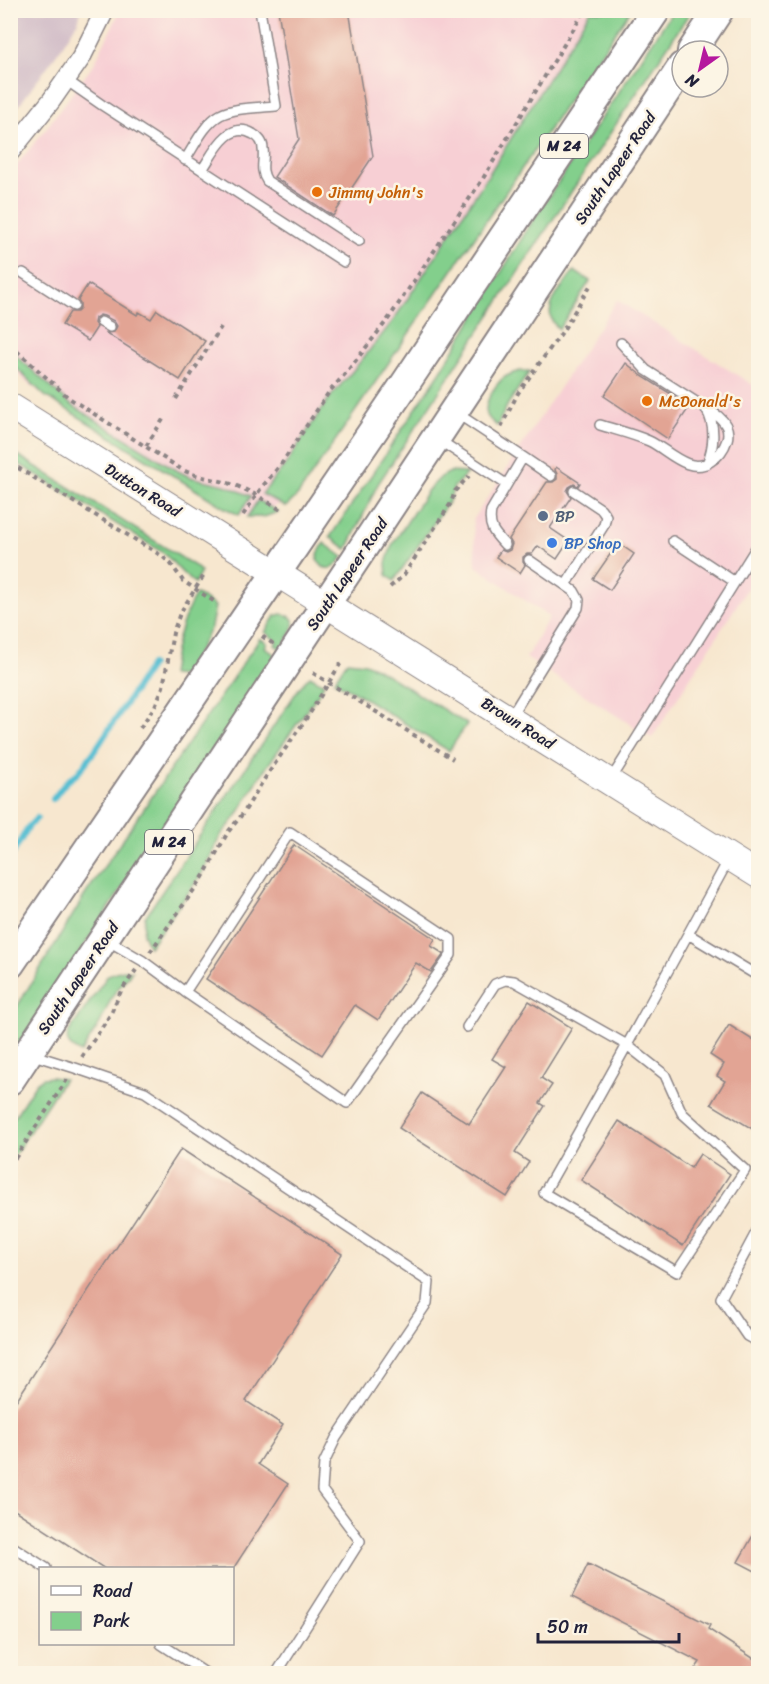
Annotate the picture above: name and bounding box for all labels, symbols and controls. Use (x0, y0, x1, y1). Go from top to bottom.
north arrow (670, 39, 730, 99)
text: N (678, 65, 705, 97)
street label: South Lapeer Road (566, 104, 665, 231)
road number: M 24 (540, 134, 588, 158)
place label: Jimmy John's (328, 178, 423, 207)
marker: Jimmy John's (310, 185, 324, 199)
place label: McDonald's (659, 387, 741, 416)
marker: McDonald's (640, 394, 654, 408)
street label: Dutton Road (99, 455, 189, 526)
place label: BP (555, 502, 575, 531)
marker: BP (536, 509, 550, 523)
street label: South Lapeer Road (298, 510, 397, 637)
place label: BP Shop (564, 529, 622, 558)
marker: BP Shop (545, 536, 559, 550)
street label: Brown Road (475, 689, 562, 758)
road number: M 24 (145, 830, 193, 854)
street label: South Lapeer Road (29, 914, 128, 1041)
legend (39, 1567, 234, 1645)
text: Road (93, 1575, 133, 1607)
text: Park (93, 1605, 130, 1637)
scale bar (538, 1606, 679, 1644)
text: 50 m (547, 1611, 588, 1643)

